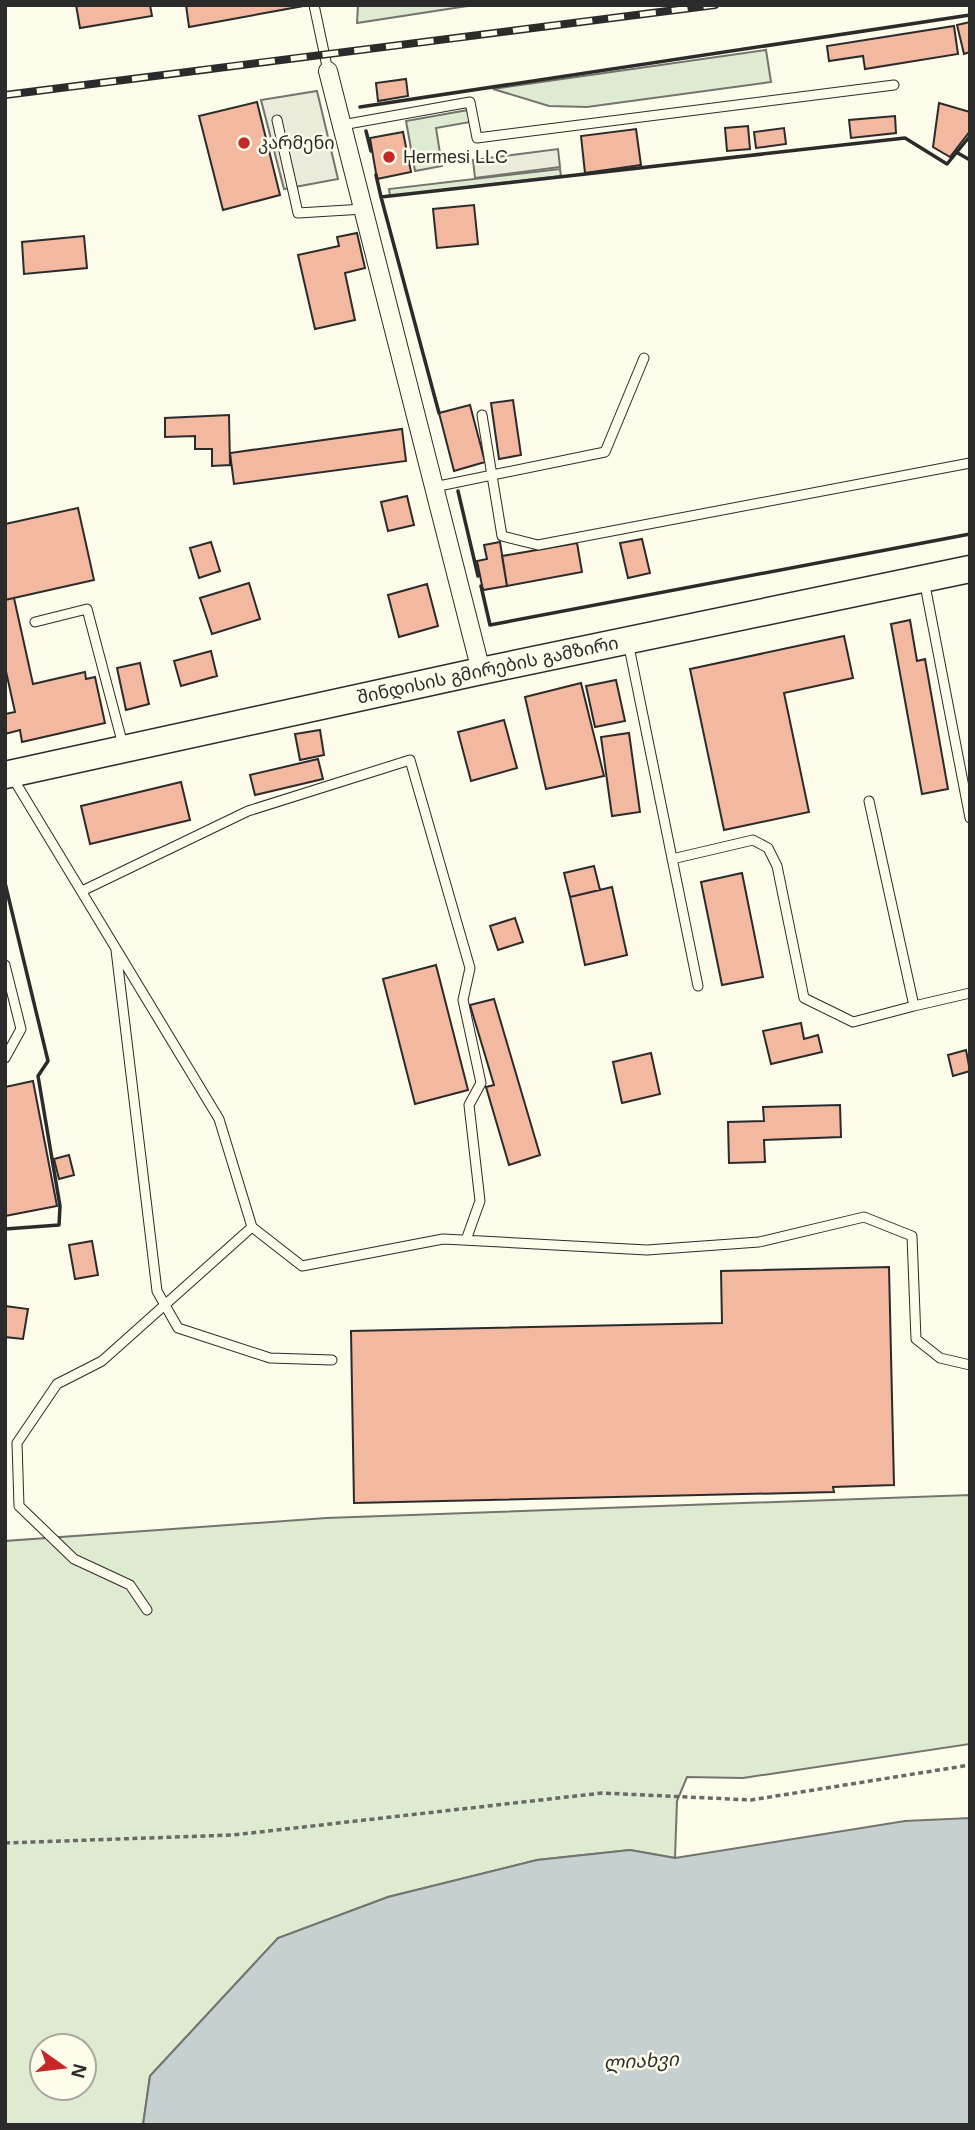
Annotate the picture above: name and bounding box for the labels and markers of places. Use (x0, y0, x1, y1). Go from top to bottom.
place label: კარმენი (258, 133, 335, 154)
marker: კარმენი (236, 135, 252, 151)
place label: Hermesi LLC (403, 147, 508, 167)
marker: Hermesi LLC (381, 149, 397, 165)

